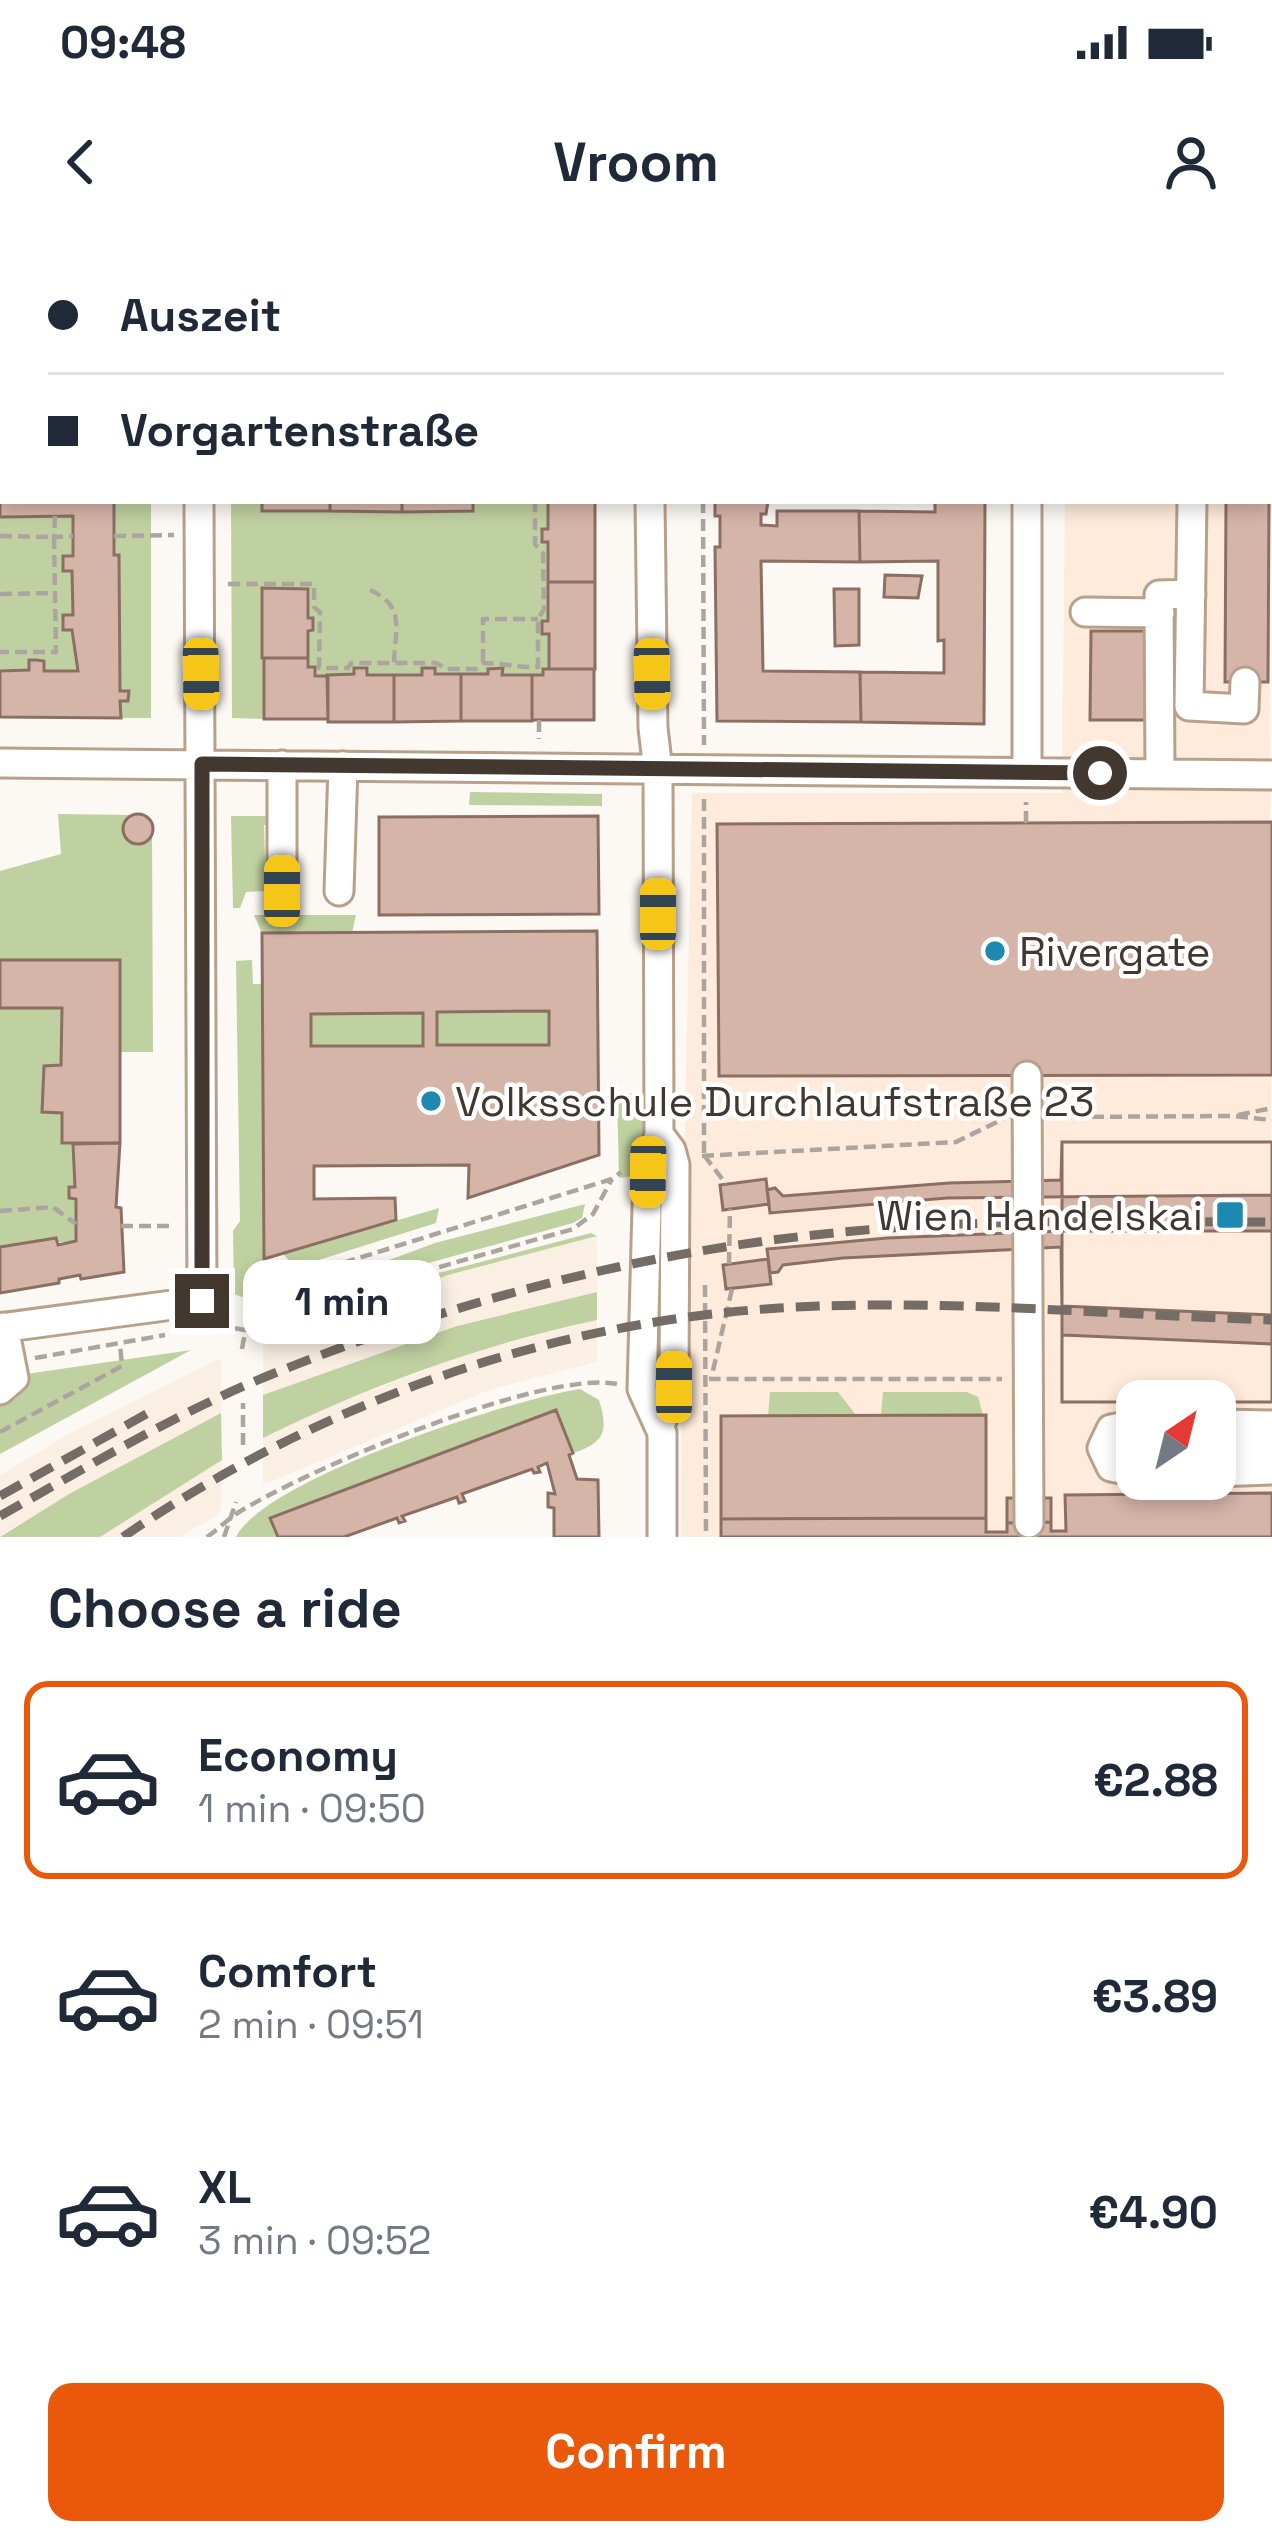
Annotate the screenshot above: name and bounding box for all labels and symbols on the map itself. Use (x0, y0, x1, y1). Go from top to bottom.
car (182, 638, 220, 710)
car (633, 638, 671, 710)
route start (1073, 746, 1127, 800)
car (264, 855, 300, 927)
car (640, 878, 676, 950)
place label: Rivergate (1019, 925, 1211, 978)
marker: Rivergate (982, 938, 1008, 964)
place label: Volksschule Durchlaufstraße 23 (455, 1075, 1094, 1128)
marker: Volksschule Durchlaufstraße 23 (418, 1088, 444, 1114)
car (629, 1136, 667, 1208)
place label: Wien Handelskai (876, 1189, 1203, 1242)
marker: Wien Handelskai (1214, 1199, 1246, 1231)
callout: 1 min (244, 1259, 442, 1343)
route end (175, 1274, 229, 1328)
car (656, 1351, 692, 1423)
north arrow (1116, 1380, 1236, 1500)

